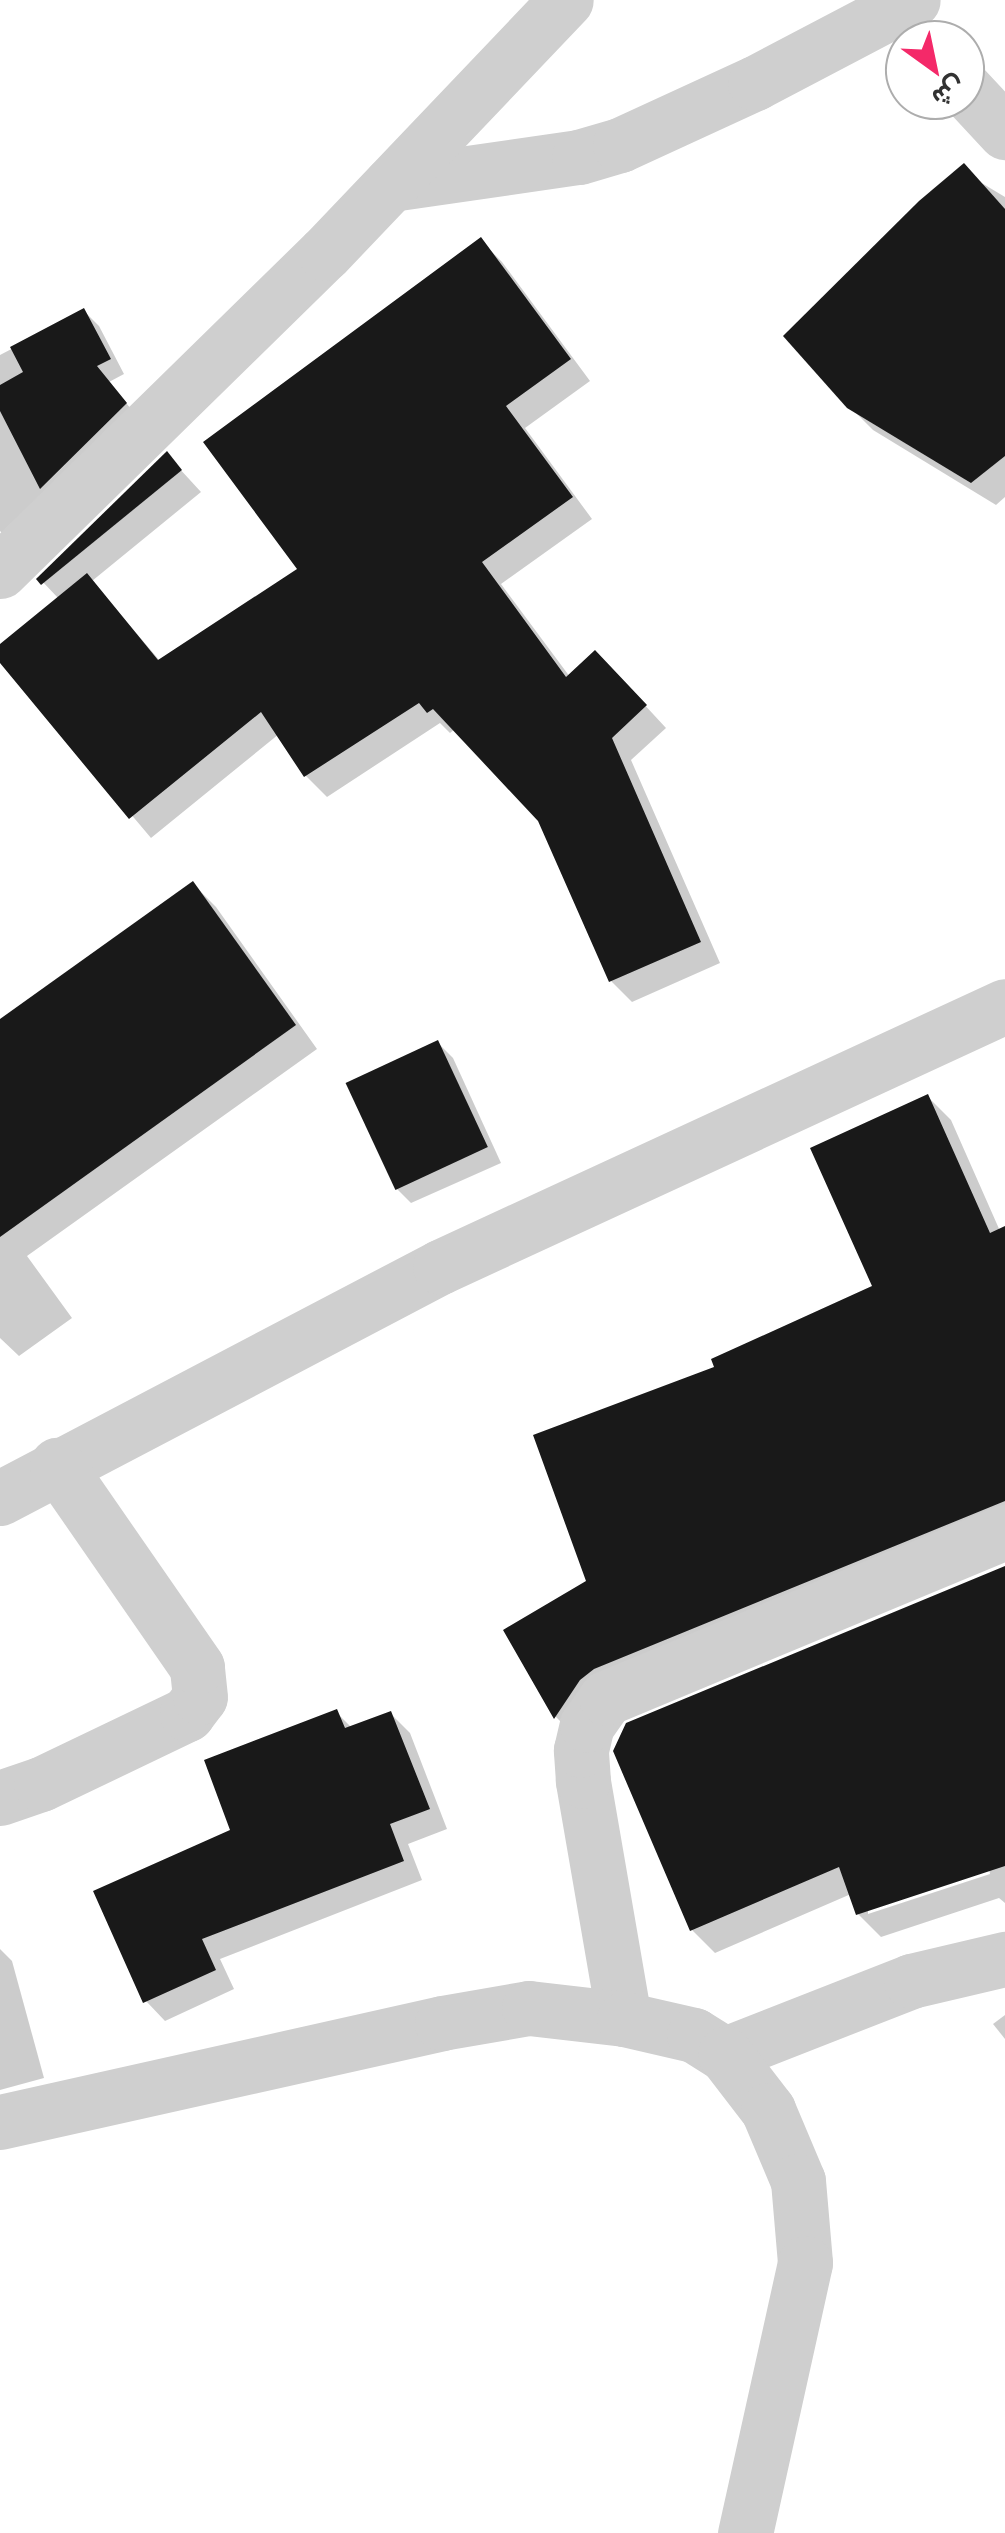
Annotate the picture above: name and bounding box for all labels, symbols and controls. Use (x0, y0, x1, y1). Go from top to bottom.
north arrow (885, 20, 985, 120)
text: ش (927, 70, 974, 117)

